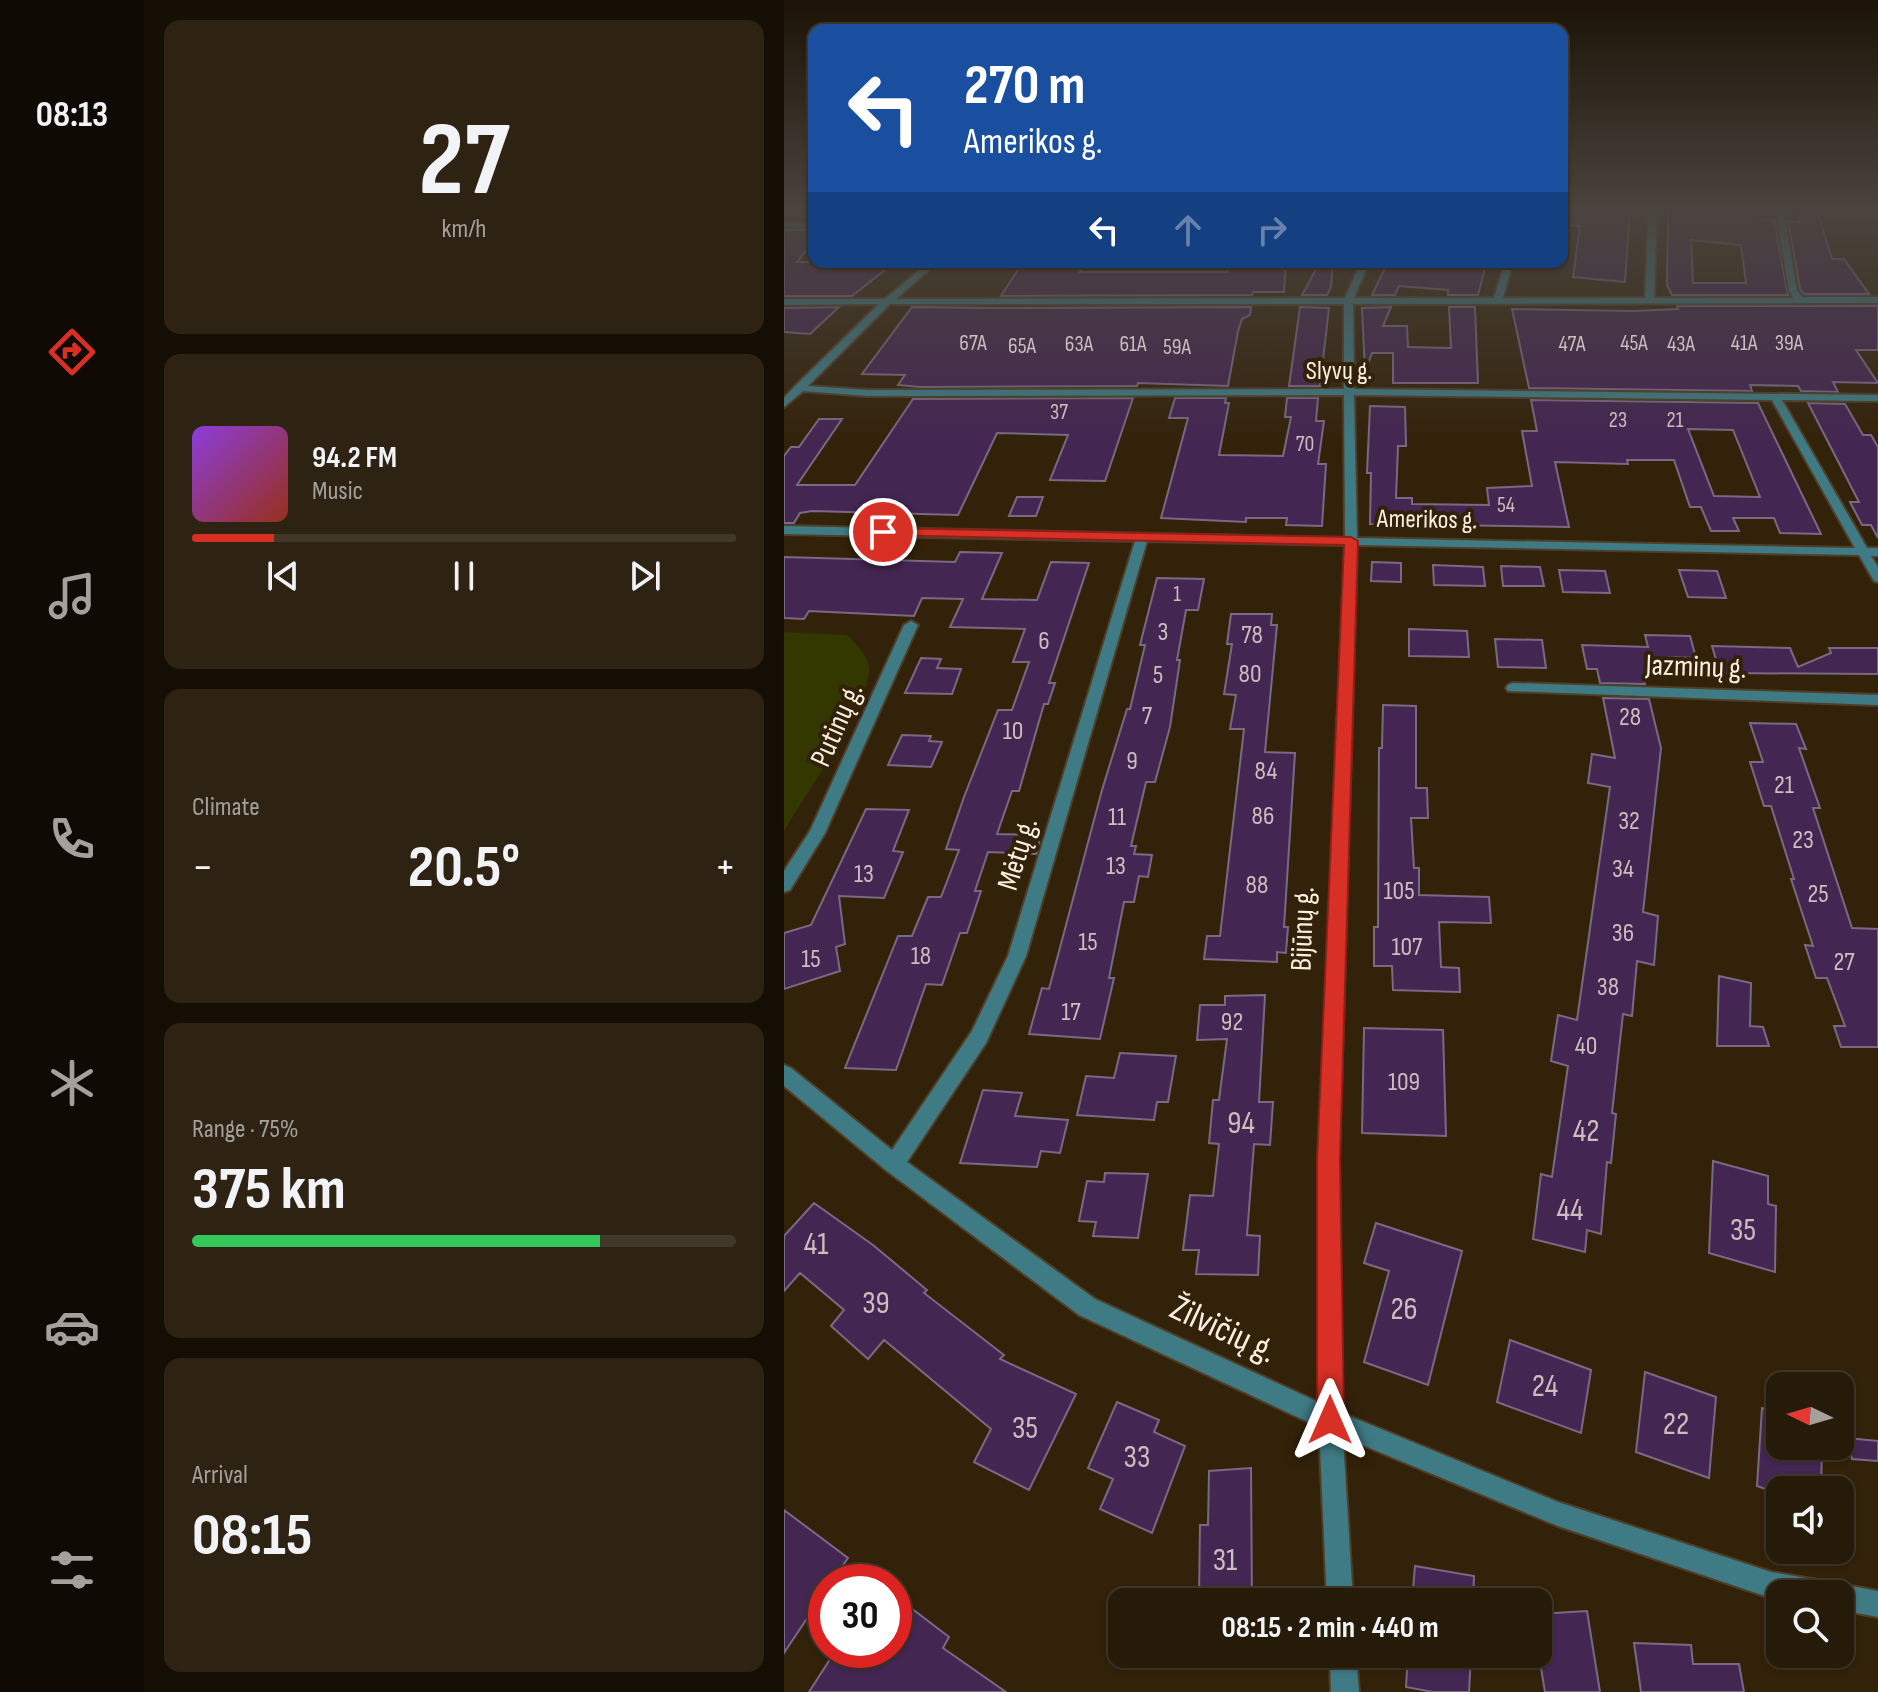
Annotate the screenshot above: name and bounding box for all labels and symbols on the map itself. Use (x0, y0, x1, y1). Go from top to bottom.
house number: 67A (959, 330, 987, 357)
house number: 45A (1620, 330, 1648, 357)
house number: 41A (1731, 330, 1758, 357)
house number: 39A (1775, 330, 1804, 357)
house number: 63A (1065, 331, 1094, 358)
house number: 61A (1119, 331, 1147, 358)
house number: 47A (1559, 331, 1586, 358)
house number: 43A (1667, 331, 1696, 358)
house number: 65A (1008, 333, 1037, 360)
house number: 59A (1163, 334, 1192, 361)
street label: Slyvų g. (1306, 356, 1372, 387)
house number: 37 (1050, 399, 1068, 426)
house number: 23 (1609, 407, 1627, 434)
house number: 21 (1667, 407, 1684, 434)
house number: 70 (1296, 431, 1314, 458)
house number: 54 (1497, 492, 1515, 519)
pin (849, 498, 917, 566)
street label: Amerikos g. (1376, 504, 1477, 536)
house number: 1 (1173, 581, 1181, 608)
house number: 3 (1158, 617, 1168, 648)
house number: 78 (1241, 620, 1263, 651)
house number: 6 (1038, 626, 1050, 657)
street label: Jazminų g. (1644, 647, 1747, 687)
house number: 80 (1239, 659, 1261, 690)
house number: 5 (1153, 660, 1163, 691)
street label: Putinų g. (803, 678, 871, 772)
house number: 7 (1142, 701, 1153, 732)
house number: 28 (1619, 702, 1641, 733)
house number: 10 (1003, 716, 1023, 747)
house number: 9 (1126, 746, 1138, 777)
house number: 84 (1255, 756, 1278, 787)
house number: 21 (1774, 770, 1794, 801)
house number: 86 (1252, 801, 1274, 832)
house number: 11 (1108, 802, 1126, 833)
house number: 32 (1618, 806, 1640, 837)
street label: Mėtų g. (990, 813, 1046, 895)
house number: 23 (1792, 825, 1814, 856)
house number: 13 (1106, 851, 1126, 882)
house number: 34 (1612, 854, 1634, 885)
house number: 13 (854, 859, 874, 890)
house number: 88 (1246, 870, 1268, 901)
house number: 105 (1383, 876, 1415, 907)
house number: 25 (1807, 879, 1829, 910)
street label: Bijūnų g. (1284, 886, 1322, 972)
house number: 36 (1612, 918, 1634, 949)
house number: 15 (1078, 927, 1098, 958)
house number: 107 (1391, 932, 1423, 963)
house number: 18 (911, 941, 931, 972)
house number: 15 (801, 944, 821, 975)
house number: 27 (1833, 947, 1855, 978)
house number: 38 (1597, 972, 1619, 1003)
house number: 17 (1061, 997, 1081, 1028)
house number: 92 (1221, 1007, 1243, 1038)
house number: 40 (1575, 1031, 1597, 1062)
house number: 109 (1388, 1067, 1420, 1098)
house number: 94 (1227, 1104, 1255, 1143)
house number: 42 (1573, 1112, 1599, 1151)
house number: 44 (1557, 1191, 1583, 1230)
house number: 35 (1730, 1211, 1756, 1250)
house number: 41 (804, 1225, 828, 1264)
house number: 39 (862, 1284, 890, 1323)
street label: Žilvičių g. (1163, 1287, 1283, 1373)
house number: 26 (1390, 1290, 1418, 1329)
house number: 24 (1532, 1367, 1558, 1406)
north arrow (1766, 1372, 1854, 1460)
position arrow (1288, 1378, 1372, 1462)
house number: 22 (1663, 1405, 1689, 1444)
house number: 35 (1012, 1409, 1038, 1448)
house number: 33 (1124, 1438, 1150, 1477)
house number: 31 (1213, 1541, 1237, 1580)
speed limit sign: 30 (808, 1564, 912, 1668)

